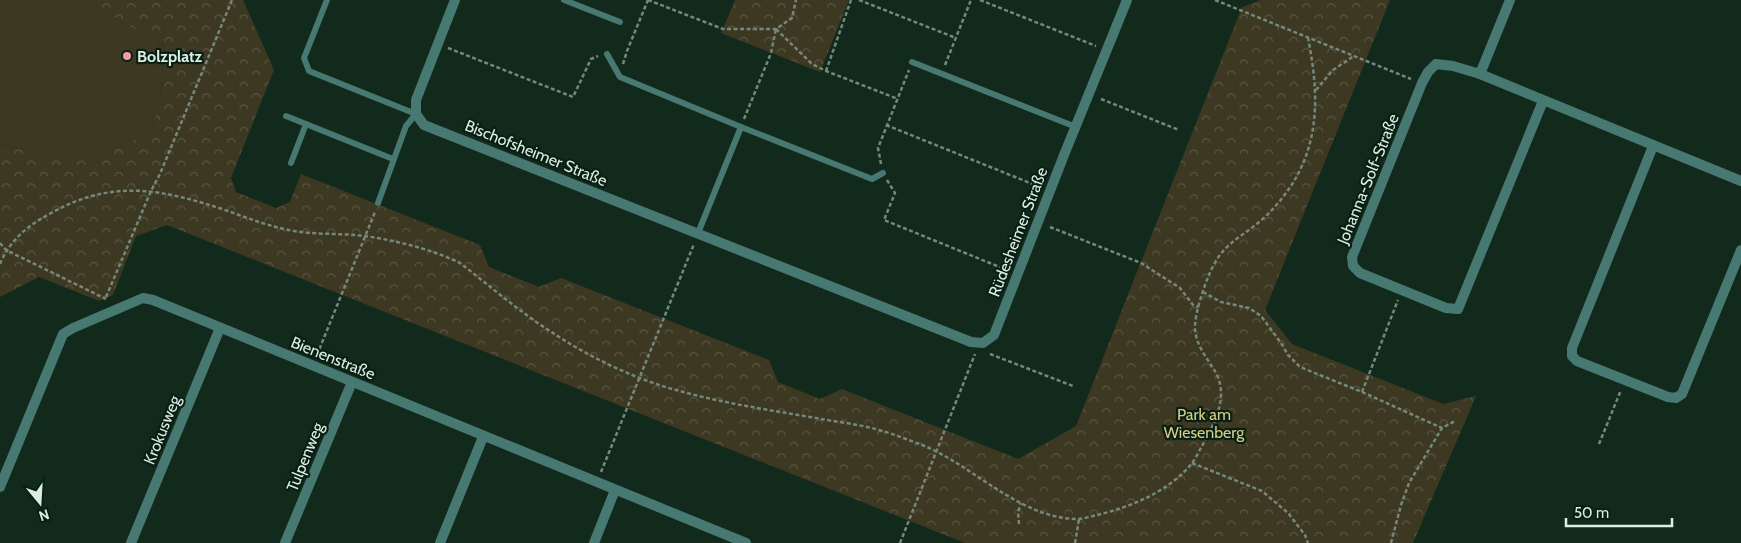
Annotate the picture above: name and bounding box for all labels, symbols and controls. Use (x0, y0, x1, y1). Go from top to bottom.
place label: Bolzplatz (137, 47, 203, 66)
marker: Bolzplatz (121, 50, 133, 62)
street label: Johanna-Solf-Straße (1333, 111, 1403, 248)
street label: Bischofsheimer Straße (462, 116, 610, 190)
street label: Rüdesheimer Straße (985, 165, 1051, 299)
street label: Bienenstraße (288, 333, 378, 383)
street label: Krokusweg (140, 392, 185, 467)
park label: Park am Wiesenberg (1164, 405, 1245, 442)
street label: Tulpenweg (283, 419, 328, 494)
north arrow (15, 478, 65, 528)
scale bar (1566, 496, 1672, 528)
text: 50 m (1574, 504, 1609, 522)
text: N (37, 505, 52, 525)

